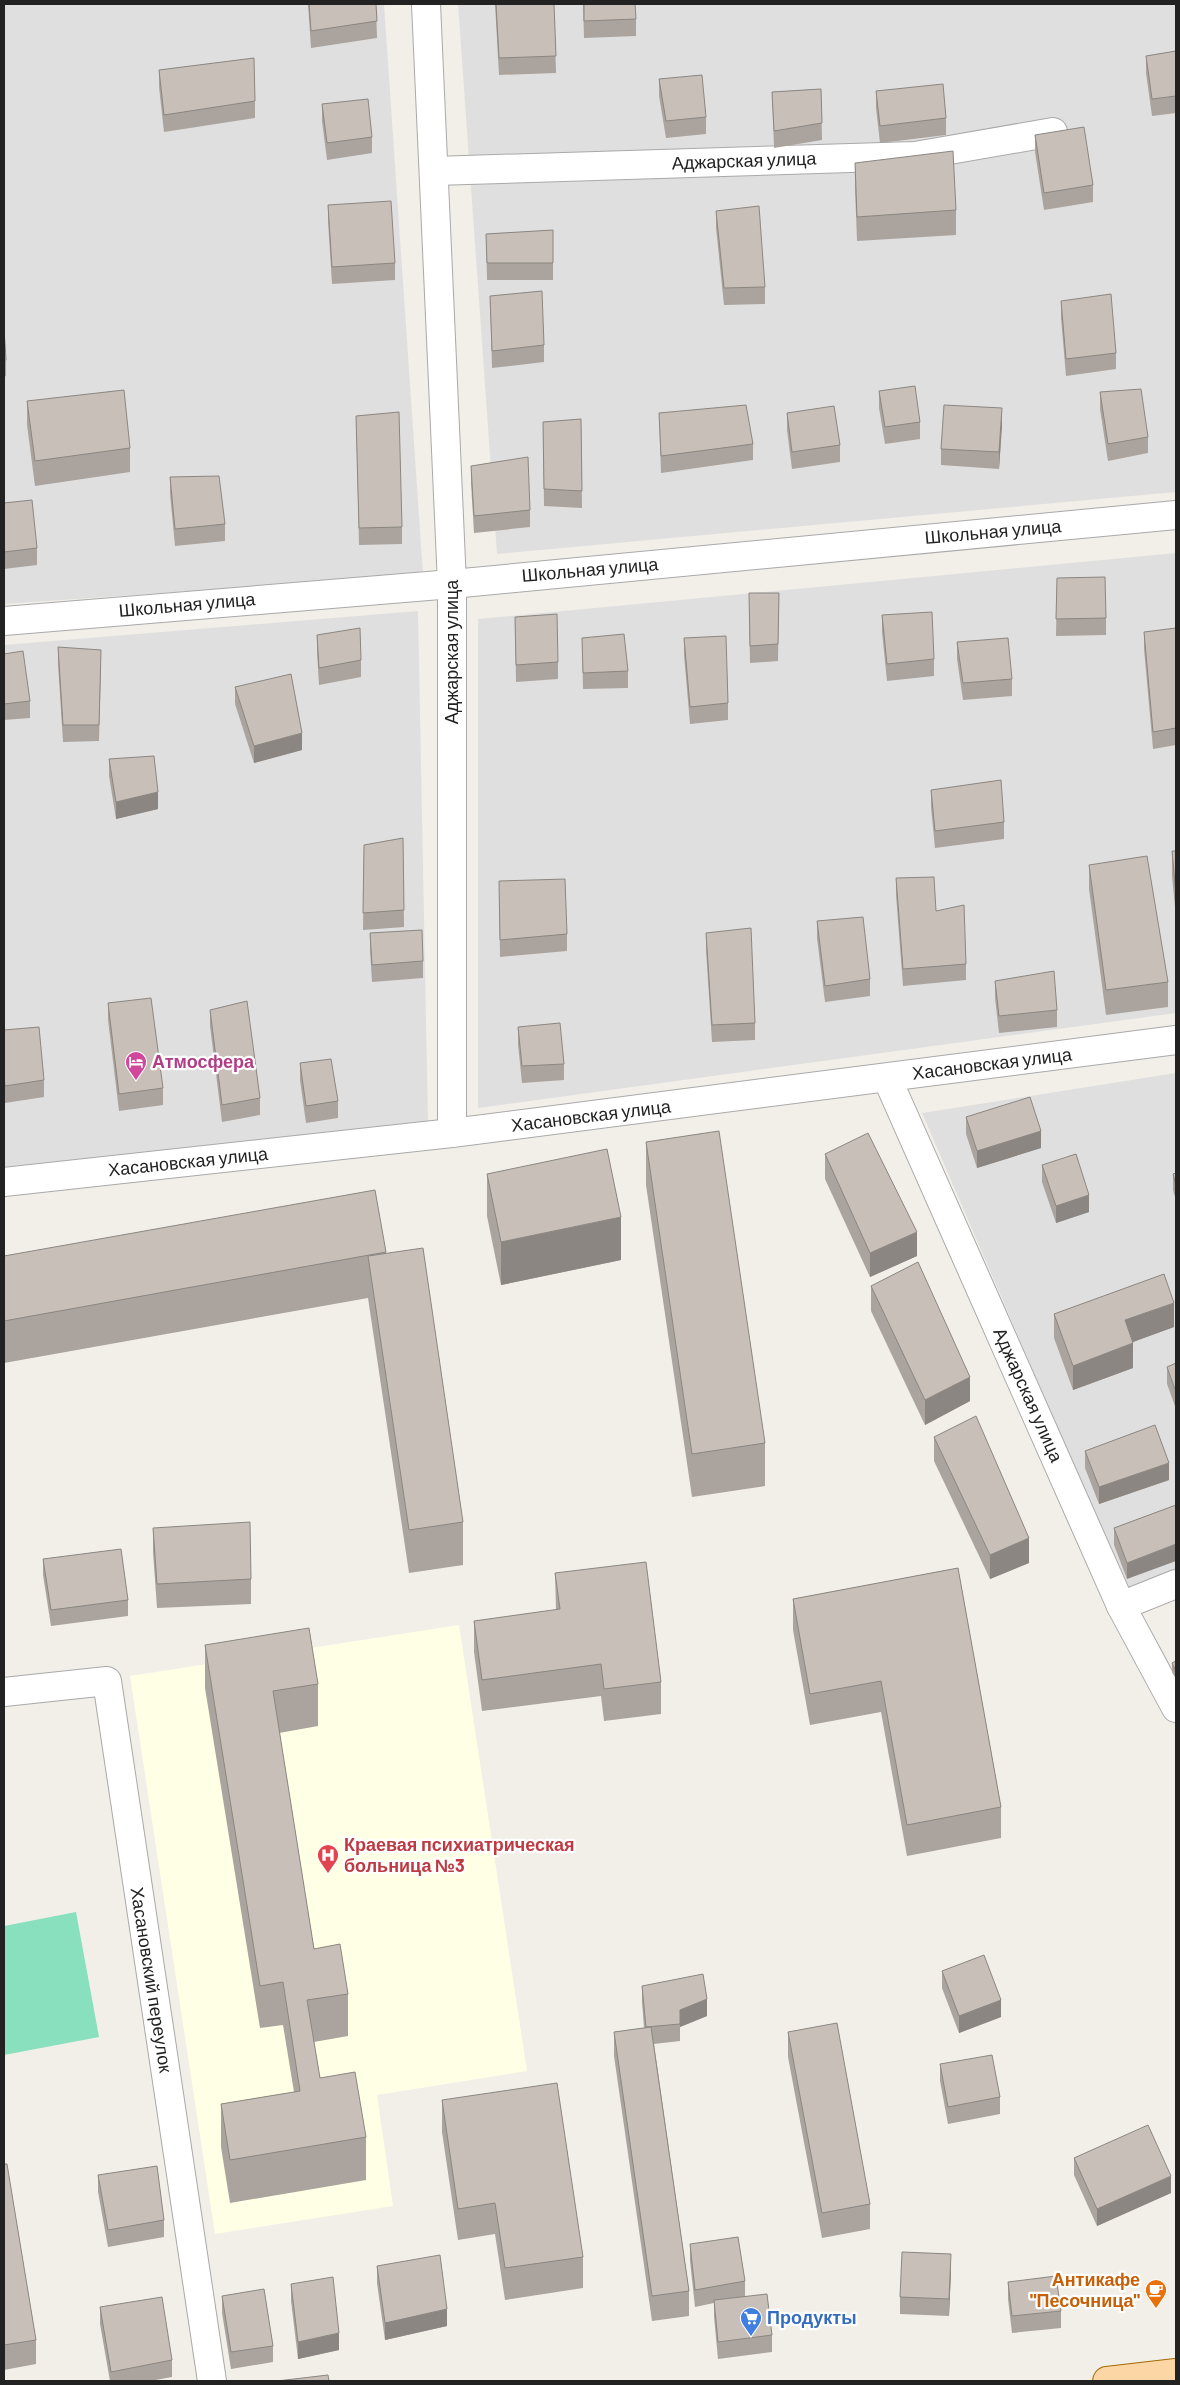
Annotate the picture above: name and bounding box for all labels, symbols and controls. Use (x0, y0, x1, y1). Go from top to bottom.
street label: Аджарская улица (671, 146, 818, 174)
street label: Школьная улица (924, 514, 1063, 548)
street label: Школьная улица (521, 552, 660, 586)
street label: Аджарская улица (440, 579, 462, 724)
street label: Школьная улица (118, 587, 257, 621)
street label: Хасановская улица (911, 1042, 1074, 1084)
hotel icon: Атмосфера (124, 1050, 148, 1081)
place label: Атмосфера (152, 1050, 255, 1072)
street label: Хасановская улица (510, 1094, 673, 1136)
street label: Хасановская улица (107, 1142, 270, 1180)
street label: Аджарская улица (989, 1324, 1069, 1466)
place label: Краевая психиатрическая больница №3 (344, 1833, 575, 1876)
hospital icon: Краевая психиатрическая больница №3 (316, 1843, 340, 1874)
street label: Хасановский переулок (126, 1885, 178, 2074)
place label: Антикафе "Песочница" (1030, 2268, 1141, 2311)
cafe icon: Антикафе "Песочница" (1144, 2278, 1168, 2309)
supermarket icon: Продукты (739, 2306, 763, 2337)
place label: Продукты (767, 2306, 857, 2328)

